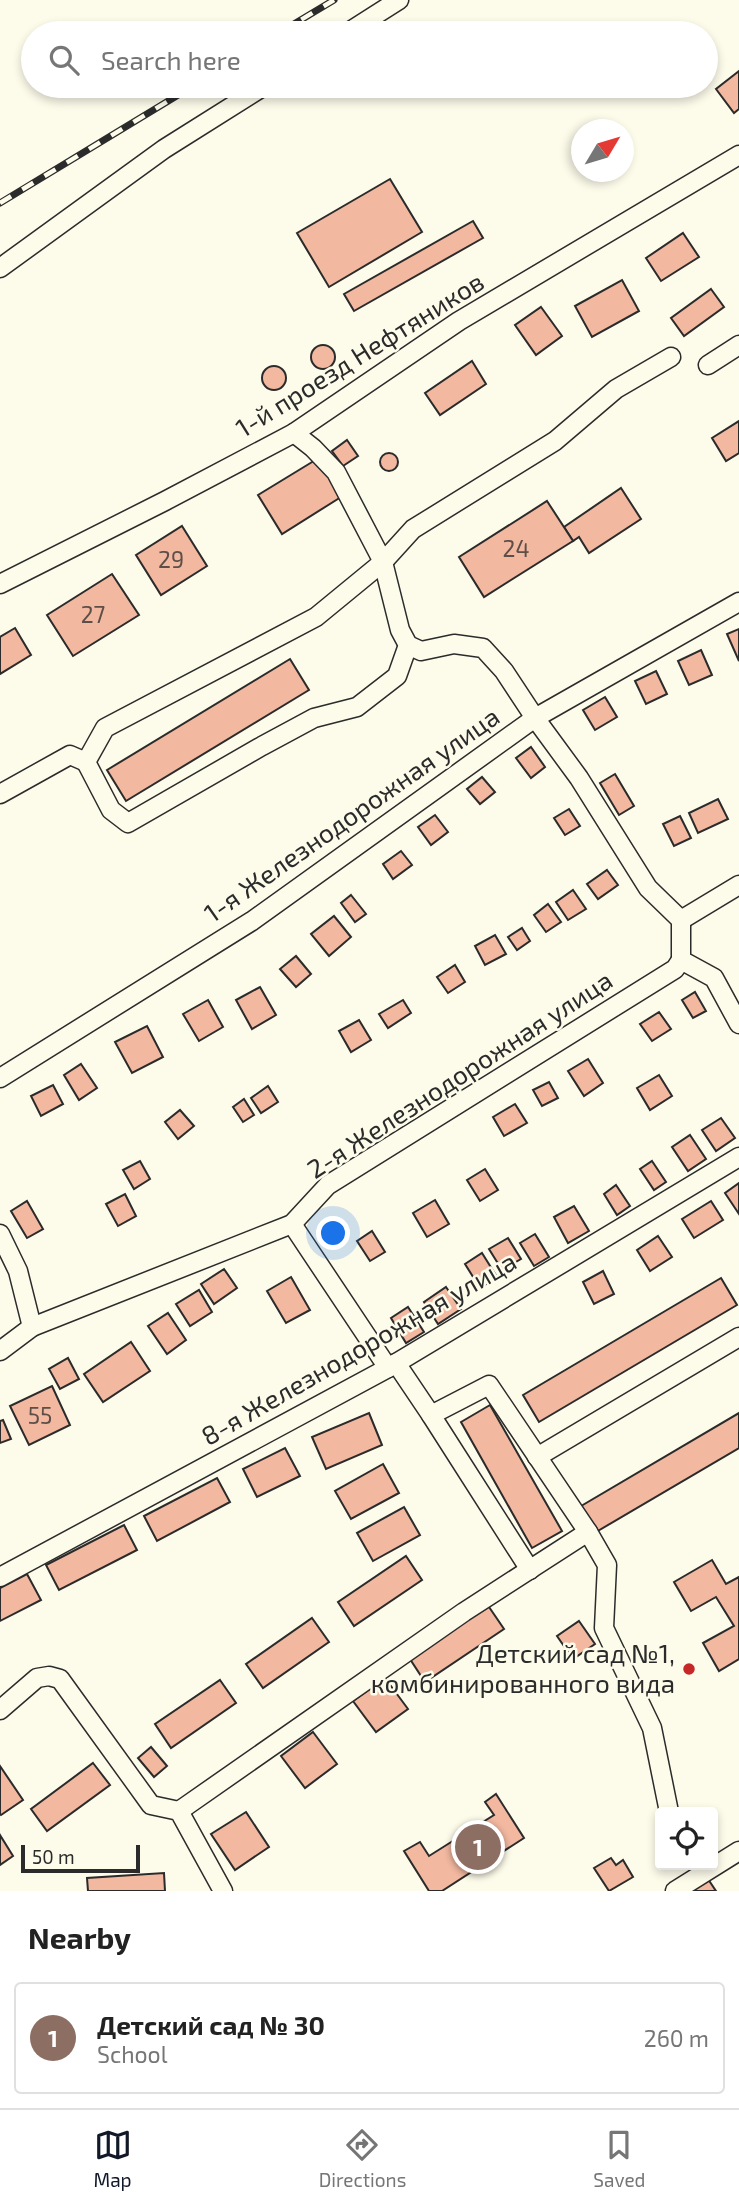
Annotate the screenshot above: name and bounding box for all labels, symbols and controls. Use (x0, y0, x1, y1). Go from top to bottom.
search box (21, 21, 718, 98)
icon: search (45, 41, 83, 79)
text: Search here (101, 44, 241, 75)
north arrow (571, 119, 634, 182)
street label: 1-й проезд Нефтяников (230, 265, 489, 443)
house number: 24 (502, 534, 530, 562)
house number: 29 (158, 545, 184, 573)
house number: 27 (81, 600, 106, 628)
street label: 1-я Железнодорожная улица (198, 700, 505, 929)
street label: 2-я Железнодорожная улица (301, 963, 618, 1185)
your location (316, 1216, 350, 1250)
street label: 8-я Железнодорожная улица (195, 1245, 522, 1452)
house number: 55 (28, 1401, 52, 1429)
place label: Детский сад №1, комбинированного вида (371, 1637, 675, 1698)
marker: Детский сад №1, комбинированного вида (681, 1661, 697, 1677)
map controls (655, 1807, 718, 1870)
button: locate (655, 1807, 718, 1870)
pin: 1 (455, 1821, 501, 1873)
scale bar (21, 1842, 140, 1874)
text: 50 m (32, 1845, 75, 1868)
text: Nearby (28, 1919, 131, 1955)
text: Детский сад № 30 (97, 2009, 325, 2040)
text: 1 (48, 2024, 58, 2052)
text: 260 m (644, 2024, 709, 2052)
text: School (97, 2040, 167, 2068)
tab: Map (94, 2126, 132, 2191)
tab: Directions (319, 2126, 406, 2191)
tab: Saved (593, 2126, 645, 2191)

